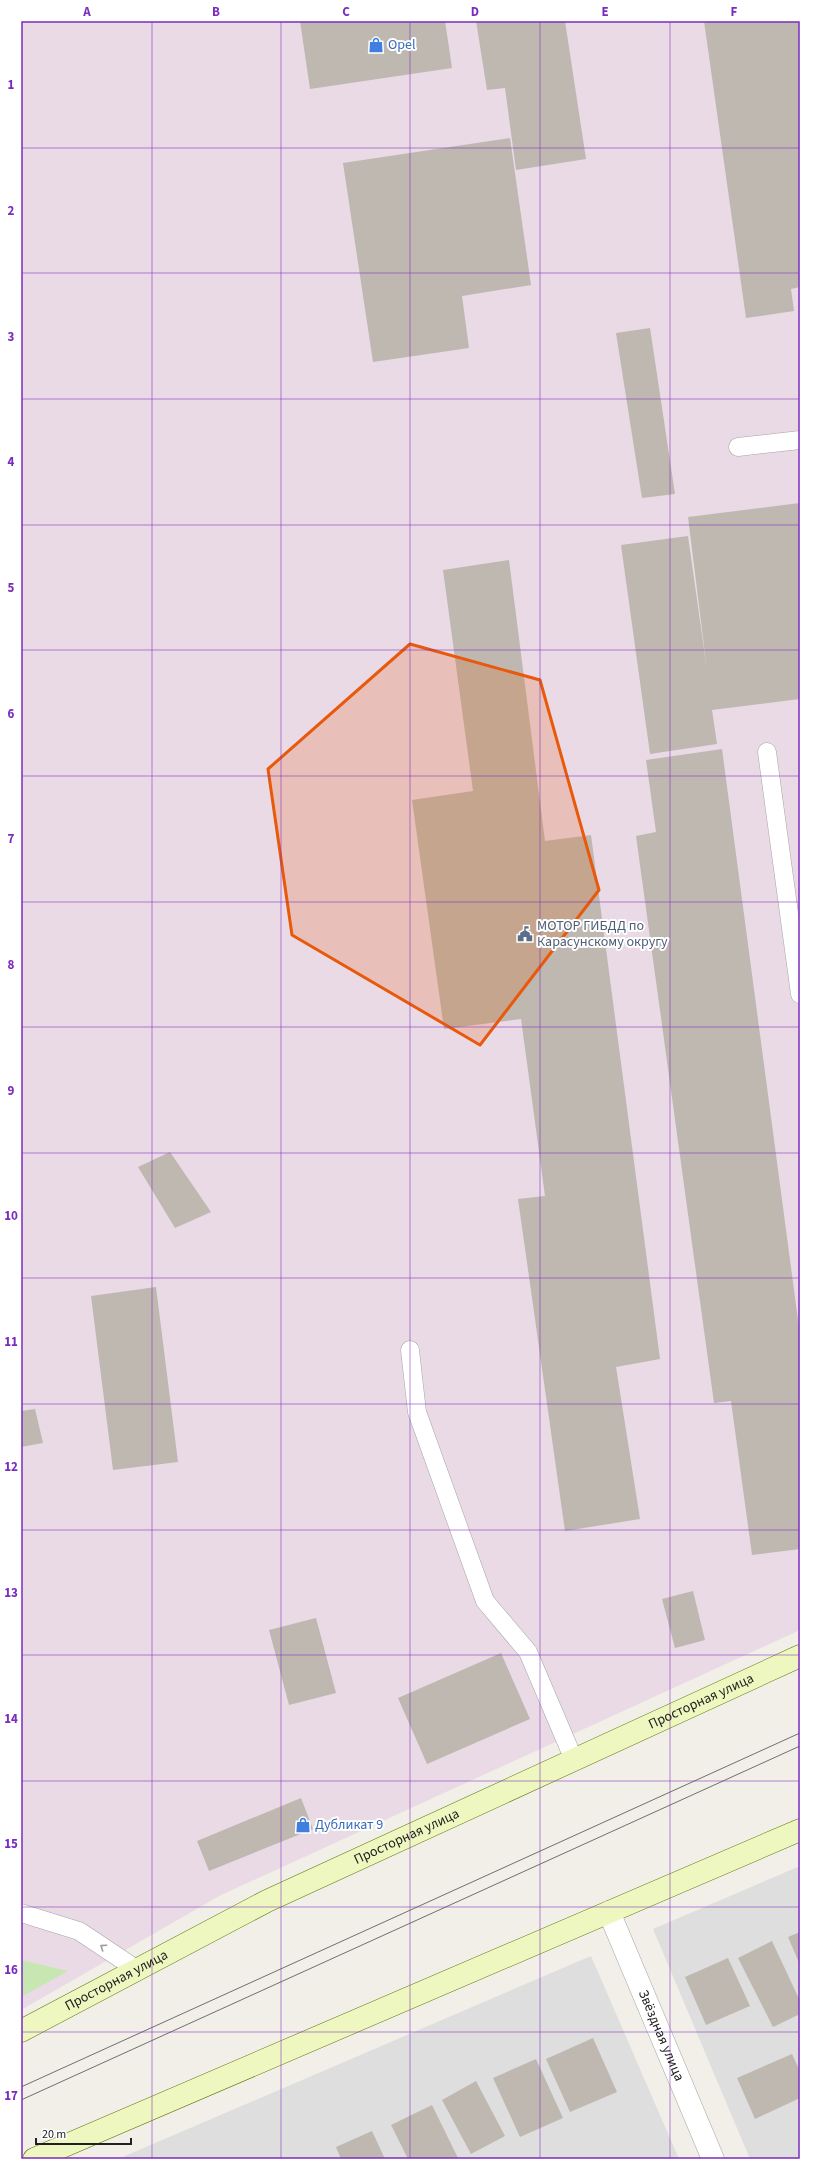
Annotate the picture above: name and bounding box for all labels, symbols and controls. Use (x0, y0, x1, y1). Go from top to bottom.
text: A (82, 3, 91, 21)
text: B (212, 3, 220, 21)
text: C (342, 3, 350, 21)
text: D (471, 3, 479, 21)
text: E (601, 3, 609, 21)
text: F (731, 3, 738, 21)
place label: Opel (388, 35, 416, 55)
shop icon: Opel (367, 36, 385, 54)
text: 1 (8, 76, 15, 94)
text: 2 (8, 202, 15, 220)
text: 3 (8, 328, 15, 346)
text: 4 (8, 453, 15, 471)
text: 5 (8, 579, 15, 597)
text: 6 (8, 705, 15, 723)
text: 7 (8, 830, 15, 848)
place label: МОТОР ГИБДД по Карасунскому округу (537, 916, 668, 952)
public building icon: МОТОР ГИБДД по Карасунскому округу (516, 925, 534, 943)
text: 8 (8, 956, 15, 974)
text: 9 (8, 1082, 15, 1100)
text: 10 (4, 1207, 18, 1225)
text: 11 (4, 1333, 18, 1351)
text: 12 (4, 1458, 18, 1476)
text: 13 (4, 1584, 18, 1602)
street label: Просторная улица (645, 1669, 757, 1734)
text: 14 (4, 1710, 18, 1728)
street label: Просторная улица (351, 1804, 463, 1870)
place label: Дубликат 9 (315, 1815, 383, 1835)
shop icon: Дубликат 9 (294, 1816, 312, 1834)
text: 15 (4, 1835, 18, 1853)
street label: Просторная улица (61, 1945, 172, 2016)
one-way arrow (101, 1945, 108, 1952)
text: 16 (4, 1961, 18, 1979)
street label: Звёздная улица (633, 1987, 689, 2084)
text: 17 (4, 2087, 18, 2105)
scale bar (36, 2120, 131, 2146)
text: 20 m (42, 2126, 66, 2143)

